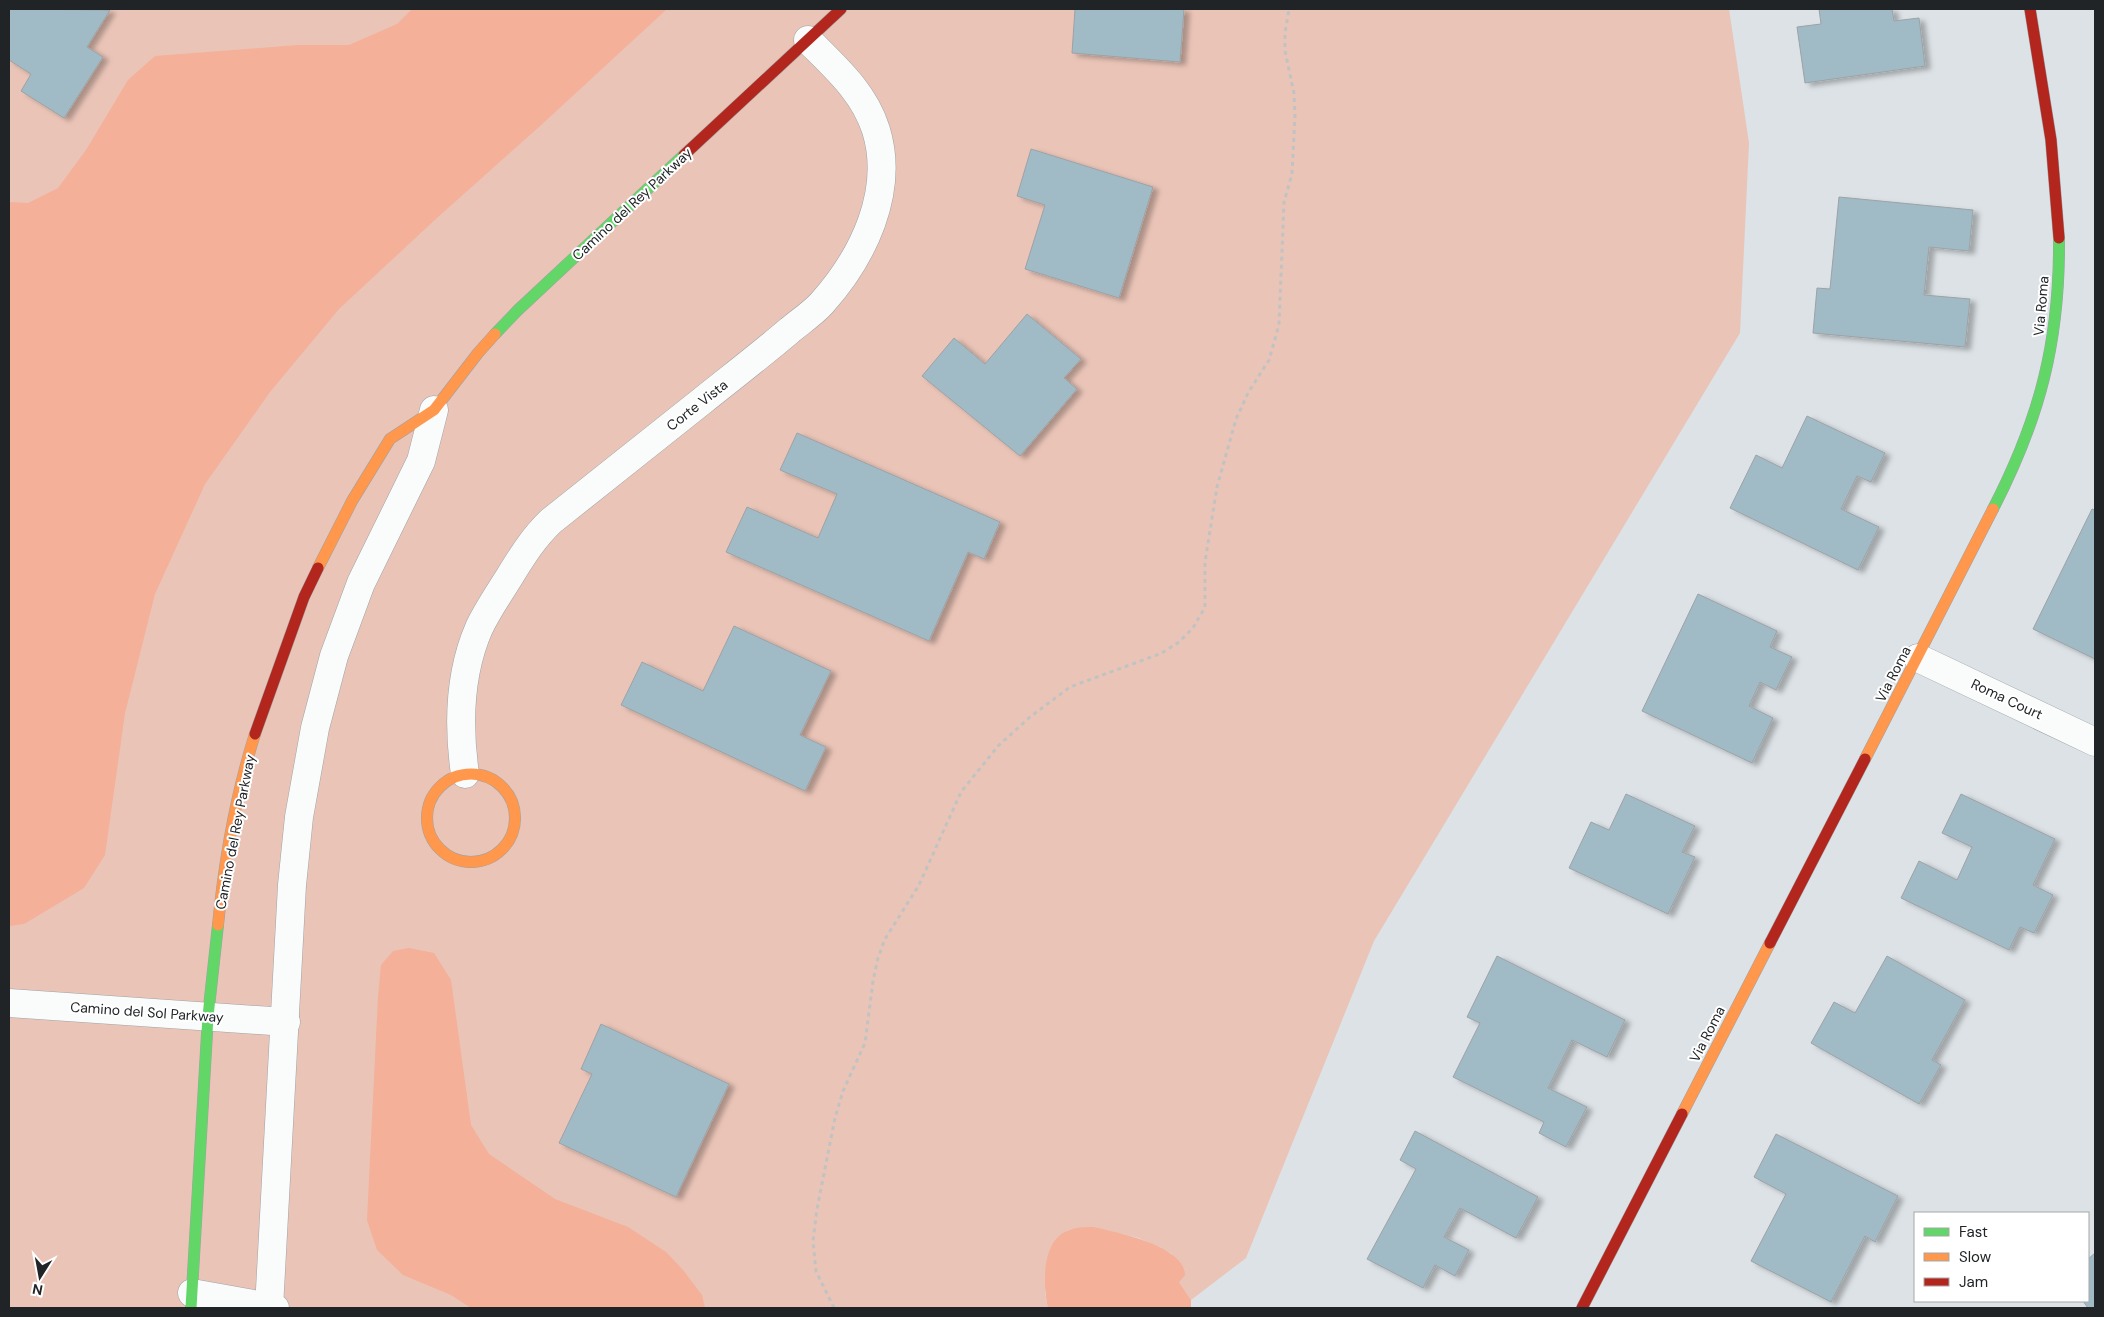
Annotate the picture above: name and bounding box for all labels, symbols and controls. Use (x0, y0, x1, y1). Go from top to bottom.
street label: Camino del Rey Parkway (568, 144, 696, 264)
street label: Via Roma (2029, 275, 2053, 337)
street label: Corte Vista (663, 375, 731, 435)
street label: Via Roma (1871, 643, 1915, 705)
street label: Roma Court (1968, 675, 2046, 723)
street label: Camino del Rey Parkway (211, 753, 259, 911)
street label: Camino del Sol Parkway (70, 998, 224, 1026)
street label: Via Roma (1685, 1003, 1729, 1065)
legend (1914, 1212, 2089, 1302)
text: Fast (1959, 1222, 1988, 1242)
text: Slow (1959, 1247, 1992, 1267)
north arrow (15, 1252, 65, 1302)
text: Jam (1959, 1272, 1988, 1292)
text: N (31, 1280, 44, 1300)

